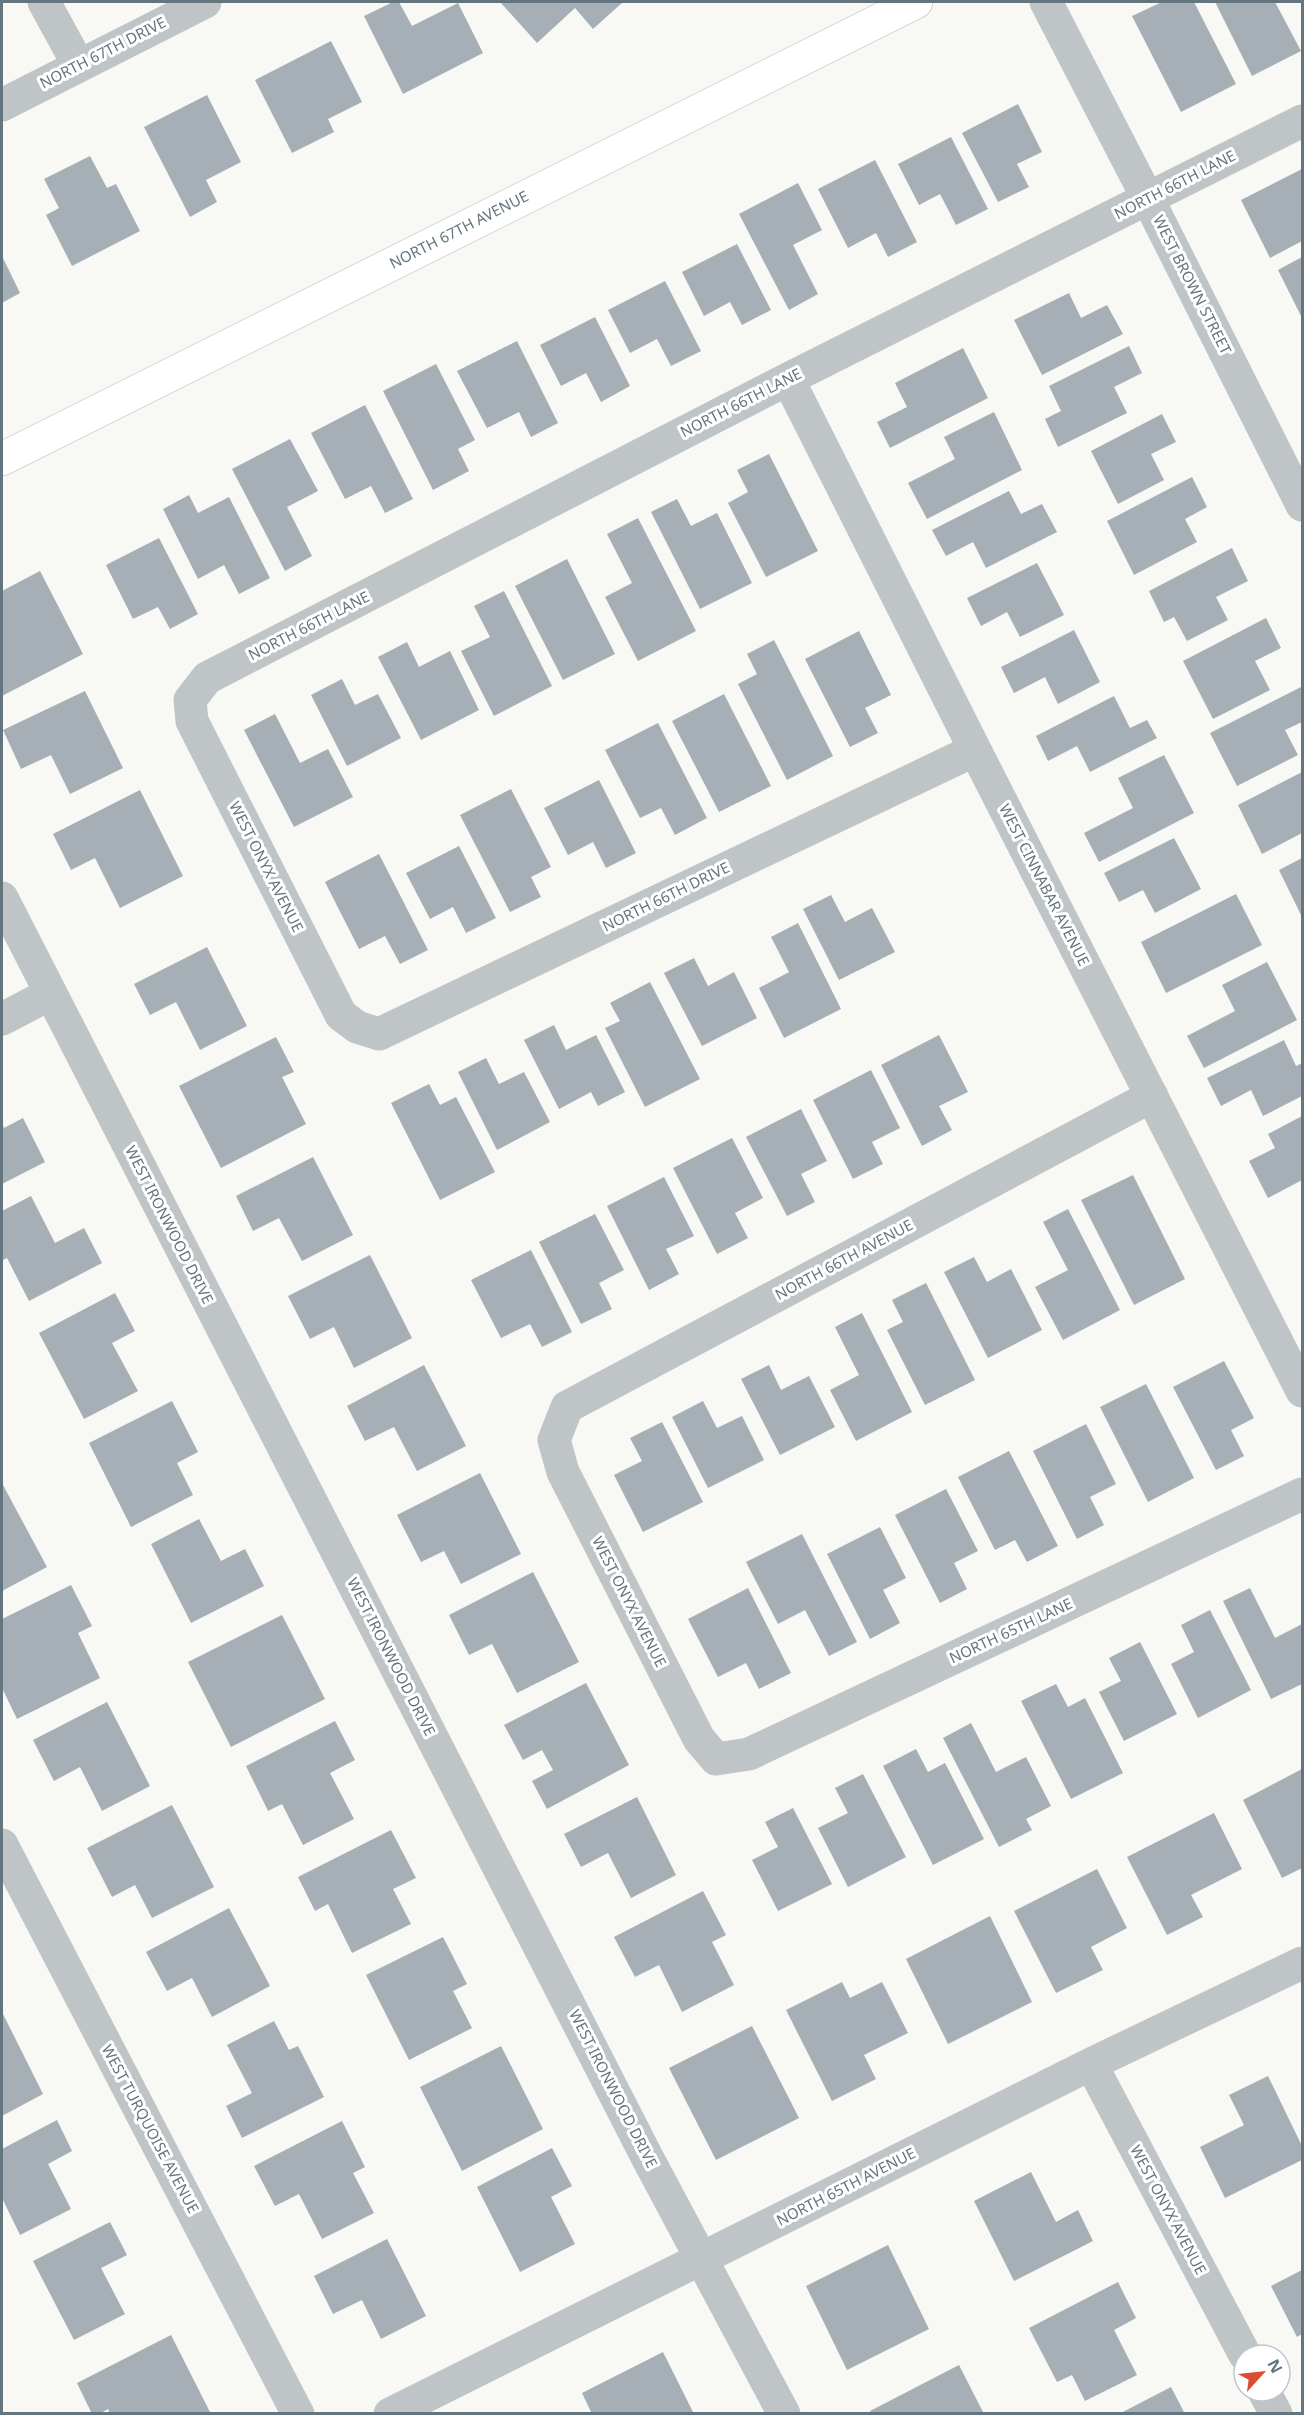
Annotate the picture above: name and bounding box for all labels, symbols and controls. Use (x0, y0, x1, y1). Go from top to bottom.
street label: NORTH 67TH DRIVE (36, 12, 169, 93)
street label: NORTH 66TH LANE (1111, 145, 1239, 223)
street label: NORTH 67TH AVENUE (386, 185, 531, 273)
street label: WEST BROWN STREET (1149, 212, 1237, 358)
street label: NORTH 66TH LANE (677, 363, 805, 441)
street label: NORTH 66TH LANE (245, 586, 373, 664)
street label: WEST ONYX AVENUE (225, 798, 309, 935)
street label: WEST CINNABAR AVENUE (995, 800, 1095, 969)
street label: NORTH 66TH DRIVE (599, 857, 732, 936)
street label: WEST IRONWOOD DRIVE (121, 1142, 219, 1307)
street label: NORTH 66TH AVENUE (771, 1214, 916, 1304)
street label: WEST ONYX AVENUE (588, 1533, 672, 1670)
street label: WEST IRONWOOD DRIVE (343, 1574, 441, 1739)
street label: NORTH 65TH LANE (946, 1593, 1075, 1667)
street label: WEST IRONWOOD DRIVE (565, 2006, 663, 2171)
street label: WEST TURQUOISE AVENUE (98, 2041, 204, 2216)
street label: WEST ONYX AVENUE (1126, 2141, 1212, 2278)
street label: NORTH 65TH AVENUE (773, 2142, 918, 2230)
north arrow (1232, 2343, 1292, 2403)
text: N (1263, 2355, 1288, 2377)

